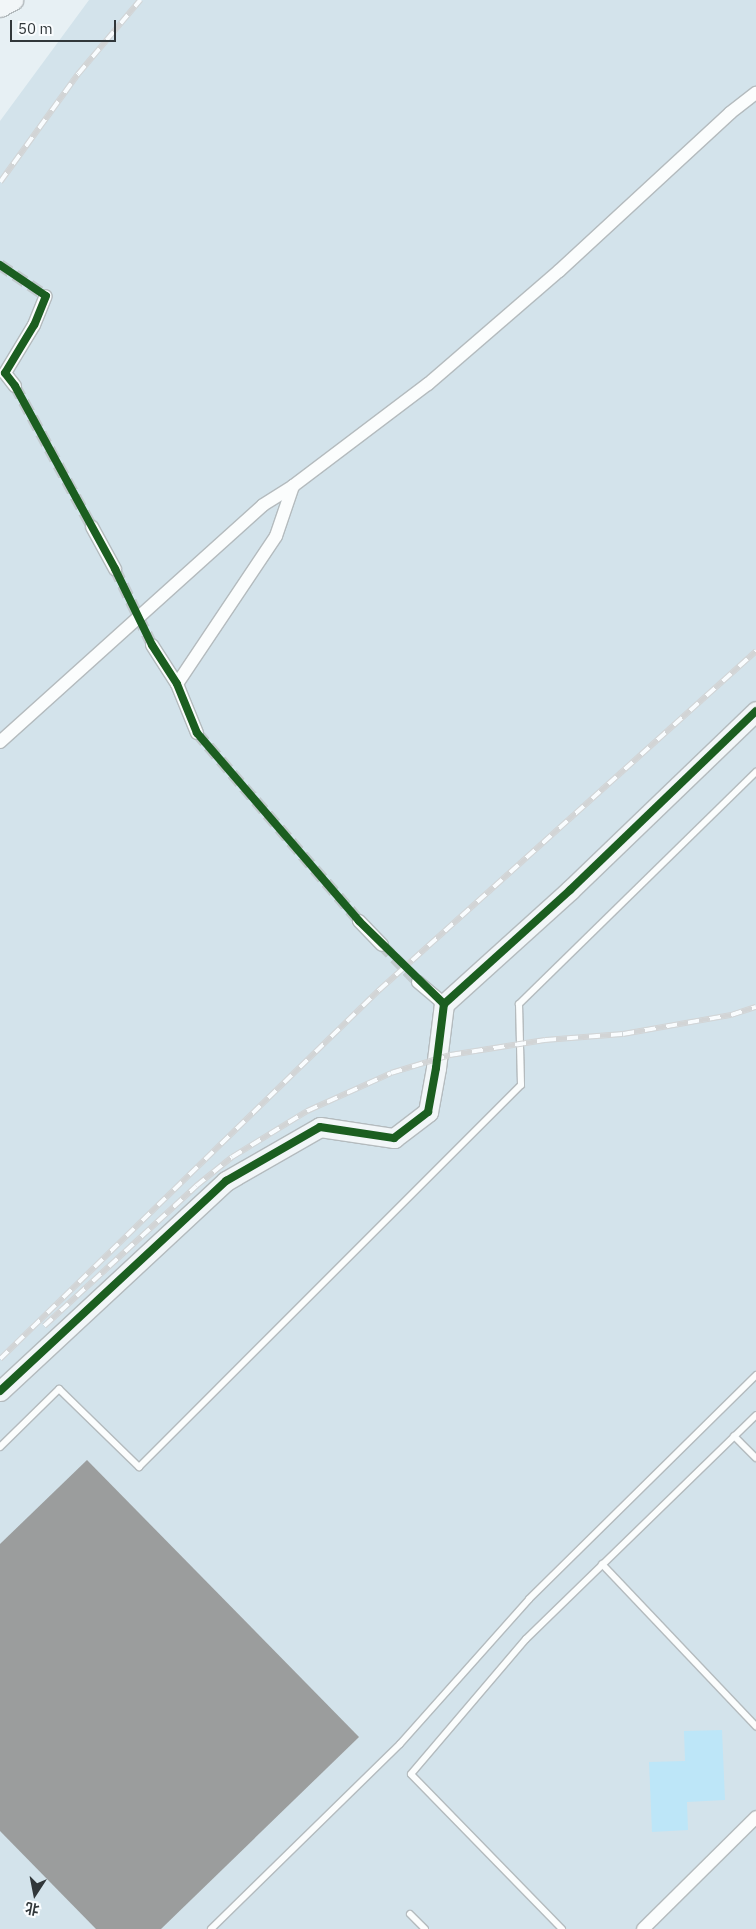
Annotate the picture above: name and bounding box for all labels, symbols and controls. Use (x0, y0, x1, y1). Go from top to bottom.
scale bar (12, 10, 119, 42)
text: 50 m (18, 19, 53, 38)
north arrow (10, 1869, 60, 1919)
text: 北 (24, 1899, 41, 1919)

